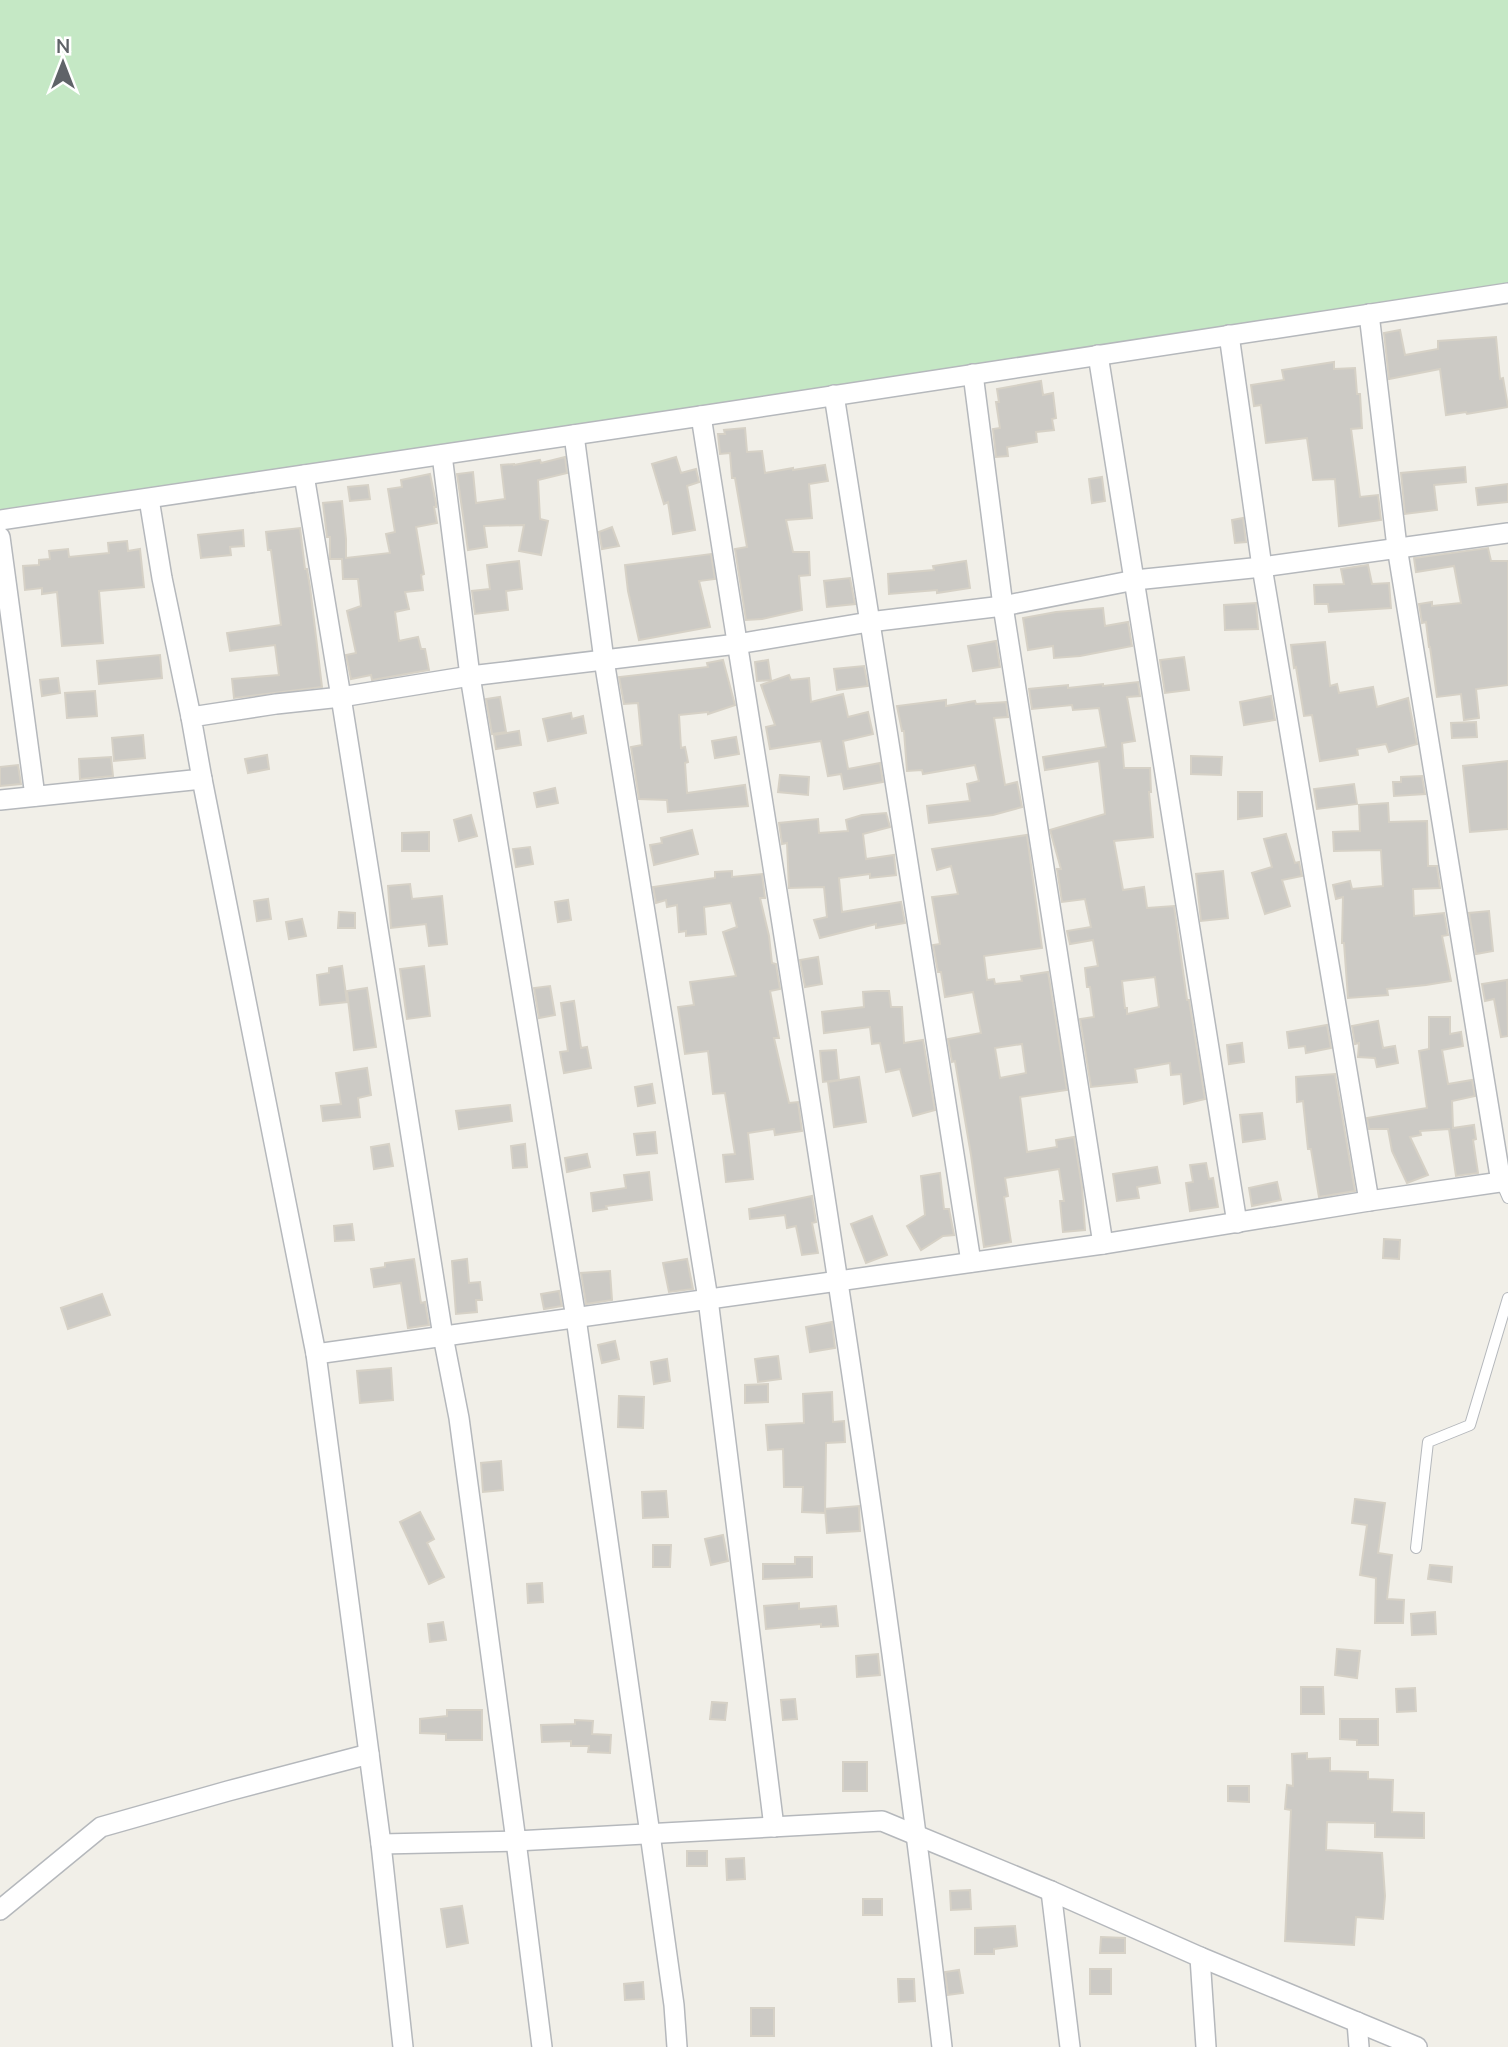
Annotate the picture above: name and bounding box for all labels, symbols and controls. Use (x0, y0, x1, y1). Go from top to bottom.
north arrow (28, 28, 98, 98)
text: N (56, 34, 70, 60)

